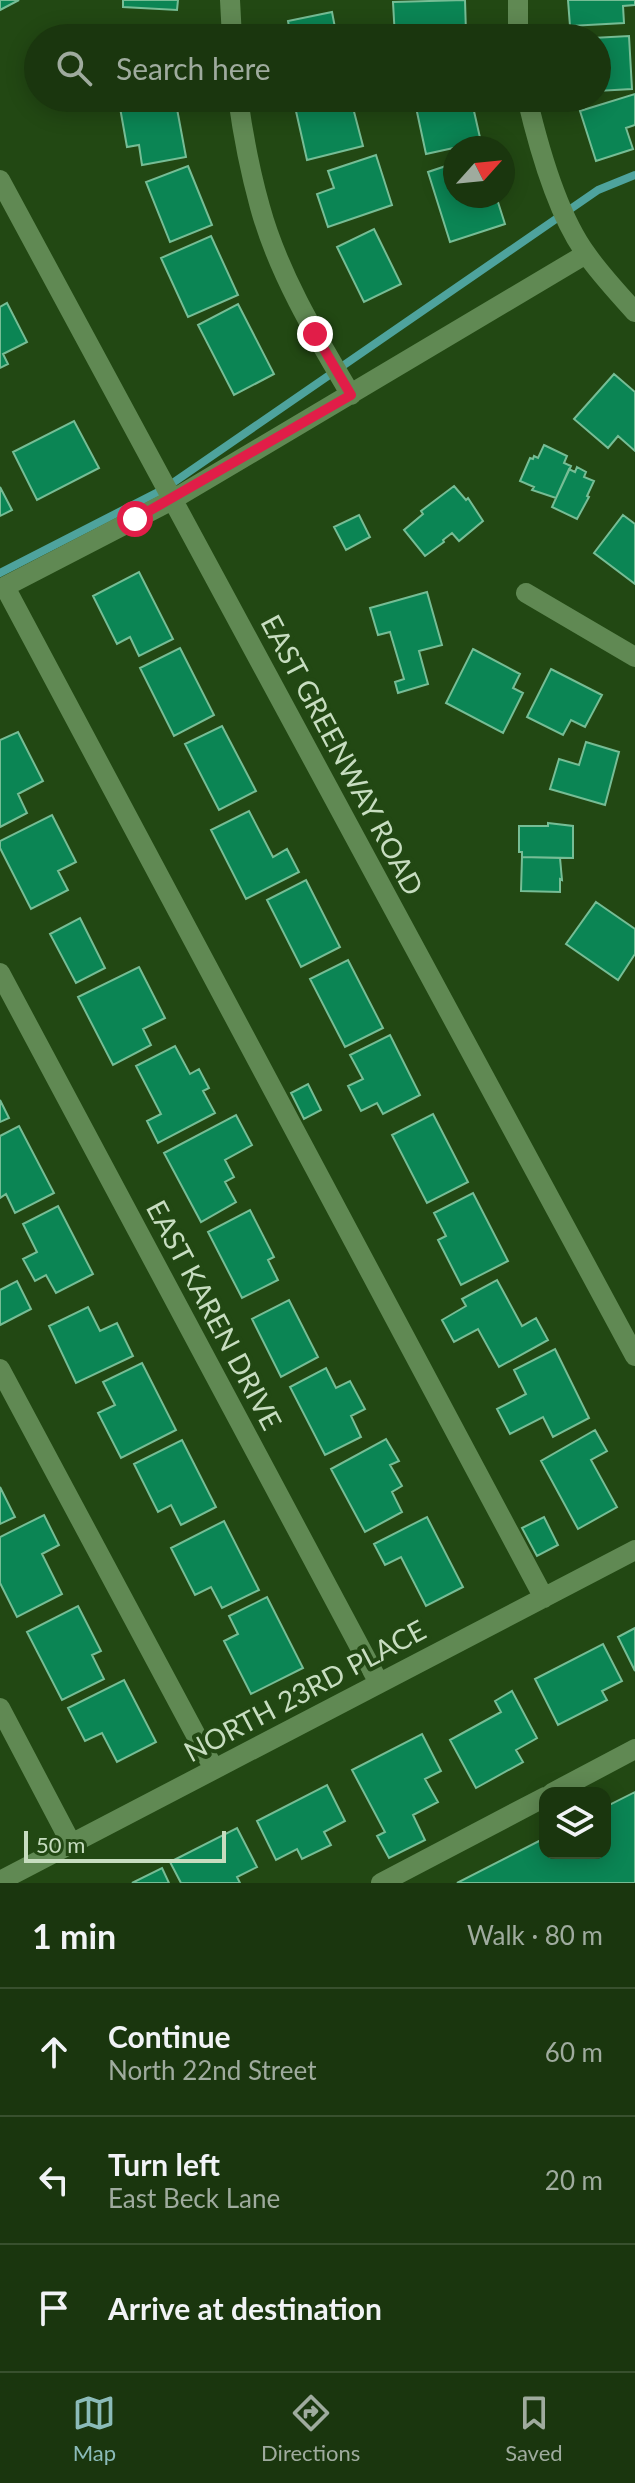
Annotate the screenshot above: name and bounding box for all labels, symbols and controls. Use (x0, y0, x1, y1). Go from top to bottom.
search box (24, 24, 611, 112)
icon: search (52, 46, 96, 90)
text: Search here (116, 50, 271, 86)
north arrow (443, 136, 515, 208)
route end (297, 316, 333, 352)
route start (117, 501, 153, 537)
street label: EAST GREENWAY ROAD (254, 608, 431, 901)
street label: EAST KAREN DRIVE (140, 1194, 290, 1435)
street label: NORTH 23RD PLACE (178, 1612, 431, 1768)
map controls (539, 1787, 611, 1859)
button: layers (539, 1787, 611, 1859)
scale bar (24, 1827, 226, 1863)
text: 50 m (36, 1831, 85, 1858)
text: 1 min (32, 1915, 116, 1956)
text: Walk · 80 m (467, 1919, 603, 1951)
text: Continue (108, 2018, 231, 2054)
icon: ahead (32, 2030, 76, 2074)
text: 60 m (545, 2036, 603, 2068)
text: North 22nd Street (108, 2054, 316, 2086)
text: Turn left (108, 2146, 220, 2182)
icon: left (32, 2158, 76, 2202)
text: 20 m (545, 2164, 603, 2196)
text: East Beck Lane (108, 2182, 280, 2214)
icon: arrive (32, 2286, 76, 2330)
text: Arrive at destination (108, 2290, 382, 2326)
tab: Map (72, 2391, 116, 2466)
tab: Directions (261, 2391, 360, 2466)
tab: Saved (505, 2391, 563, 2466)

